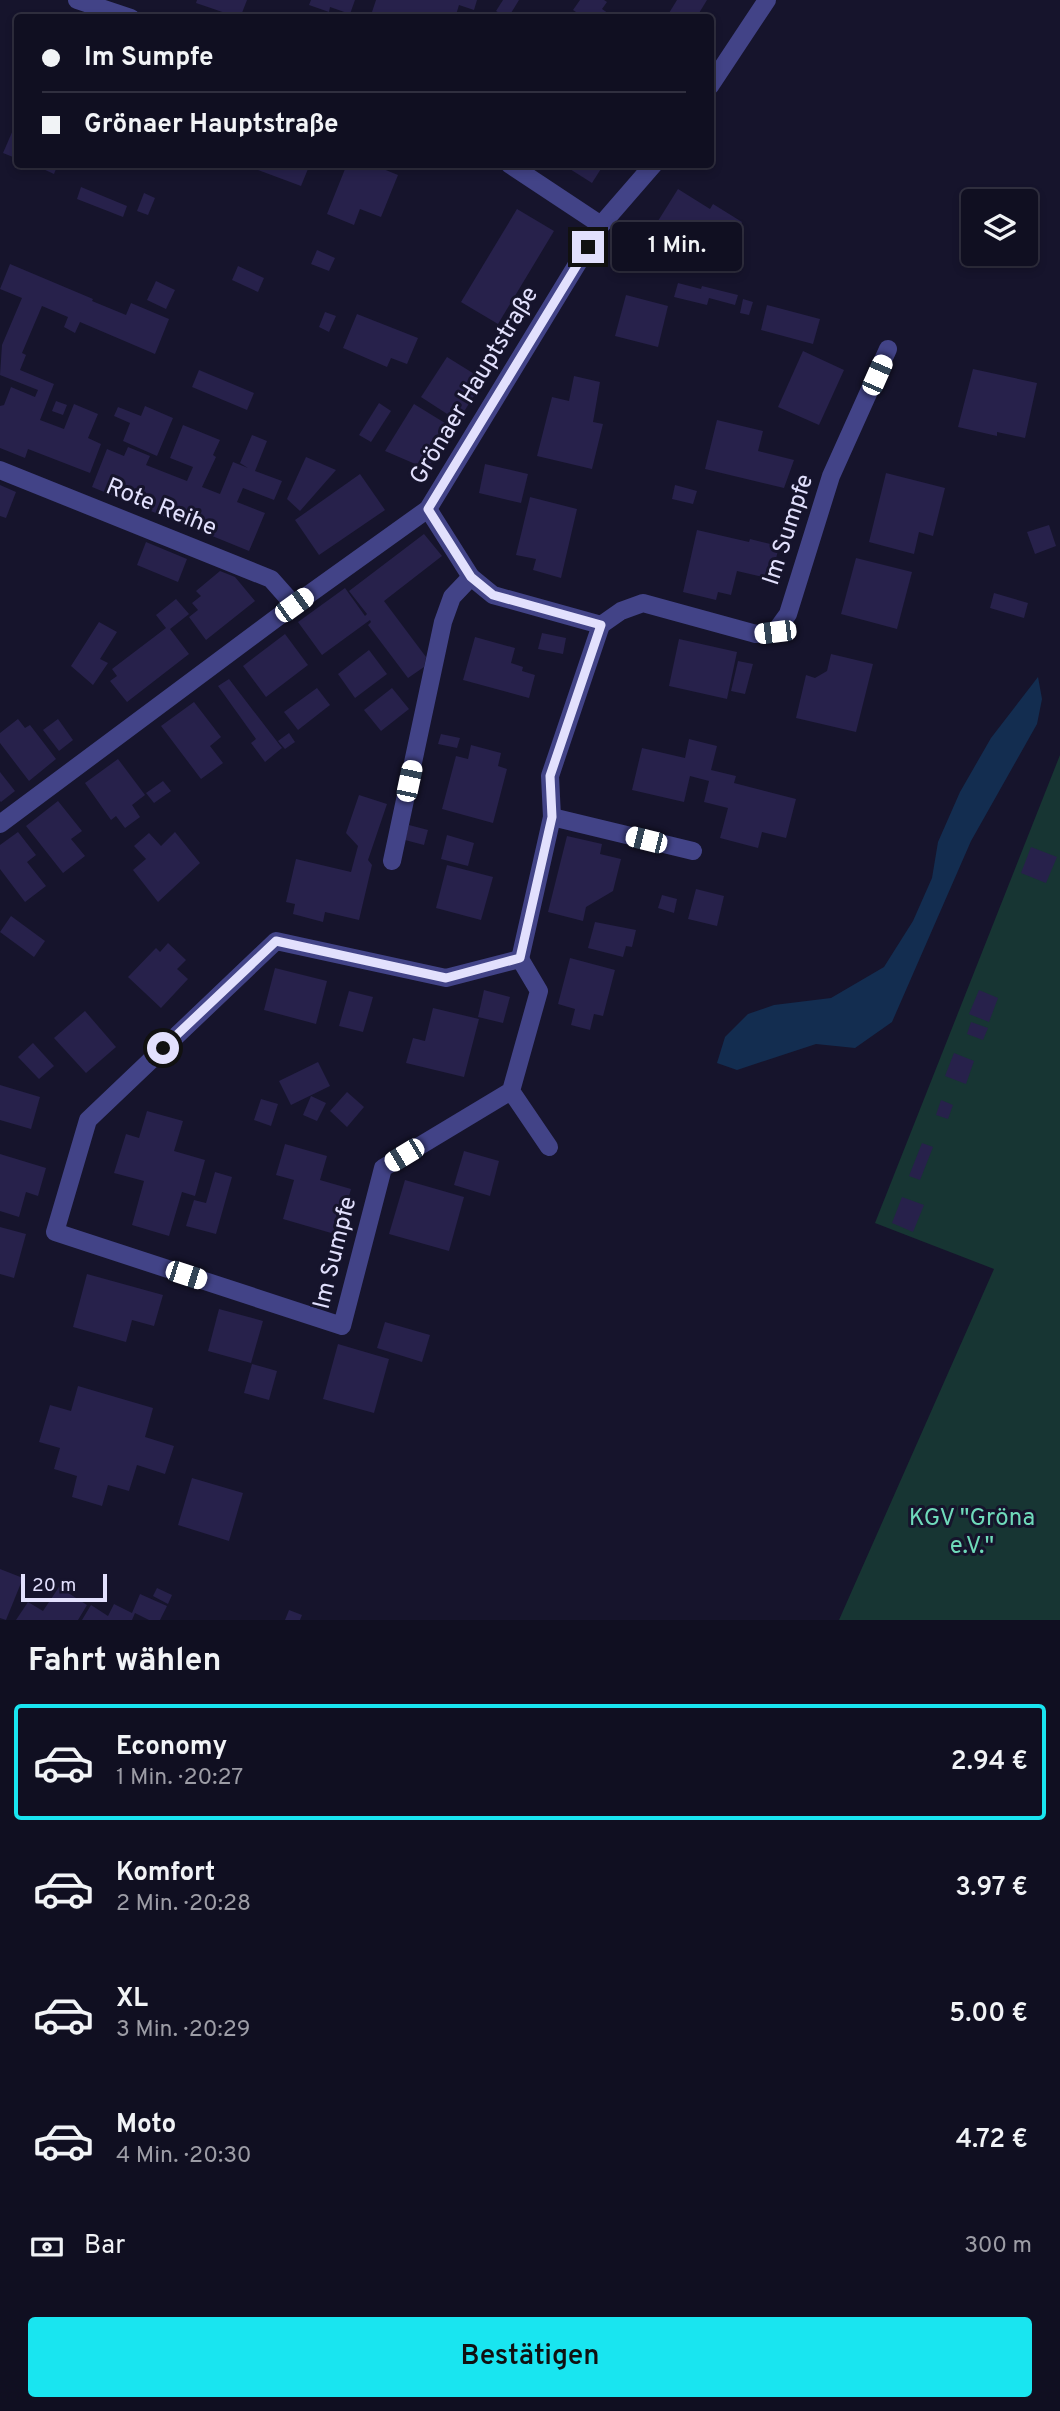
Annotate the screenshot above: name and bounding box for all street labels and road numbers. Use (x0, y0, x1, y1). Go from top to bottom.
street label: Grönaer Hauptstraße (404, 282, 546, 490)
street label: Im Sumpfe (757, 471, 821, 589)
street label: Rote Reihe (101, 472, 221, 544)
street label: Im Sumpfe (308, 1194, 364, 1312)

